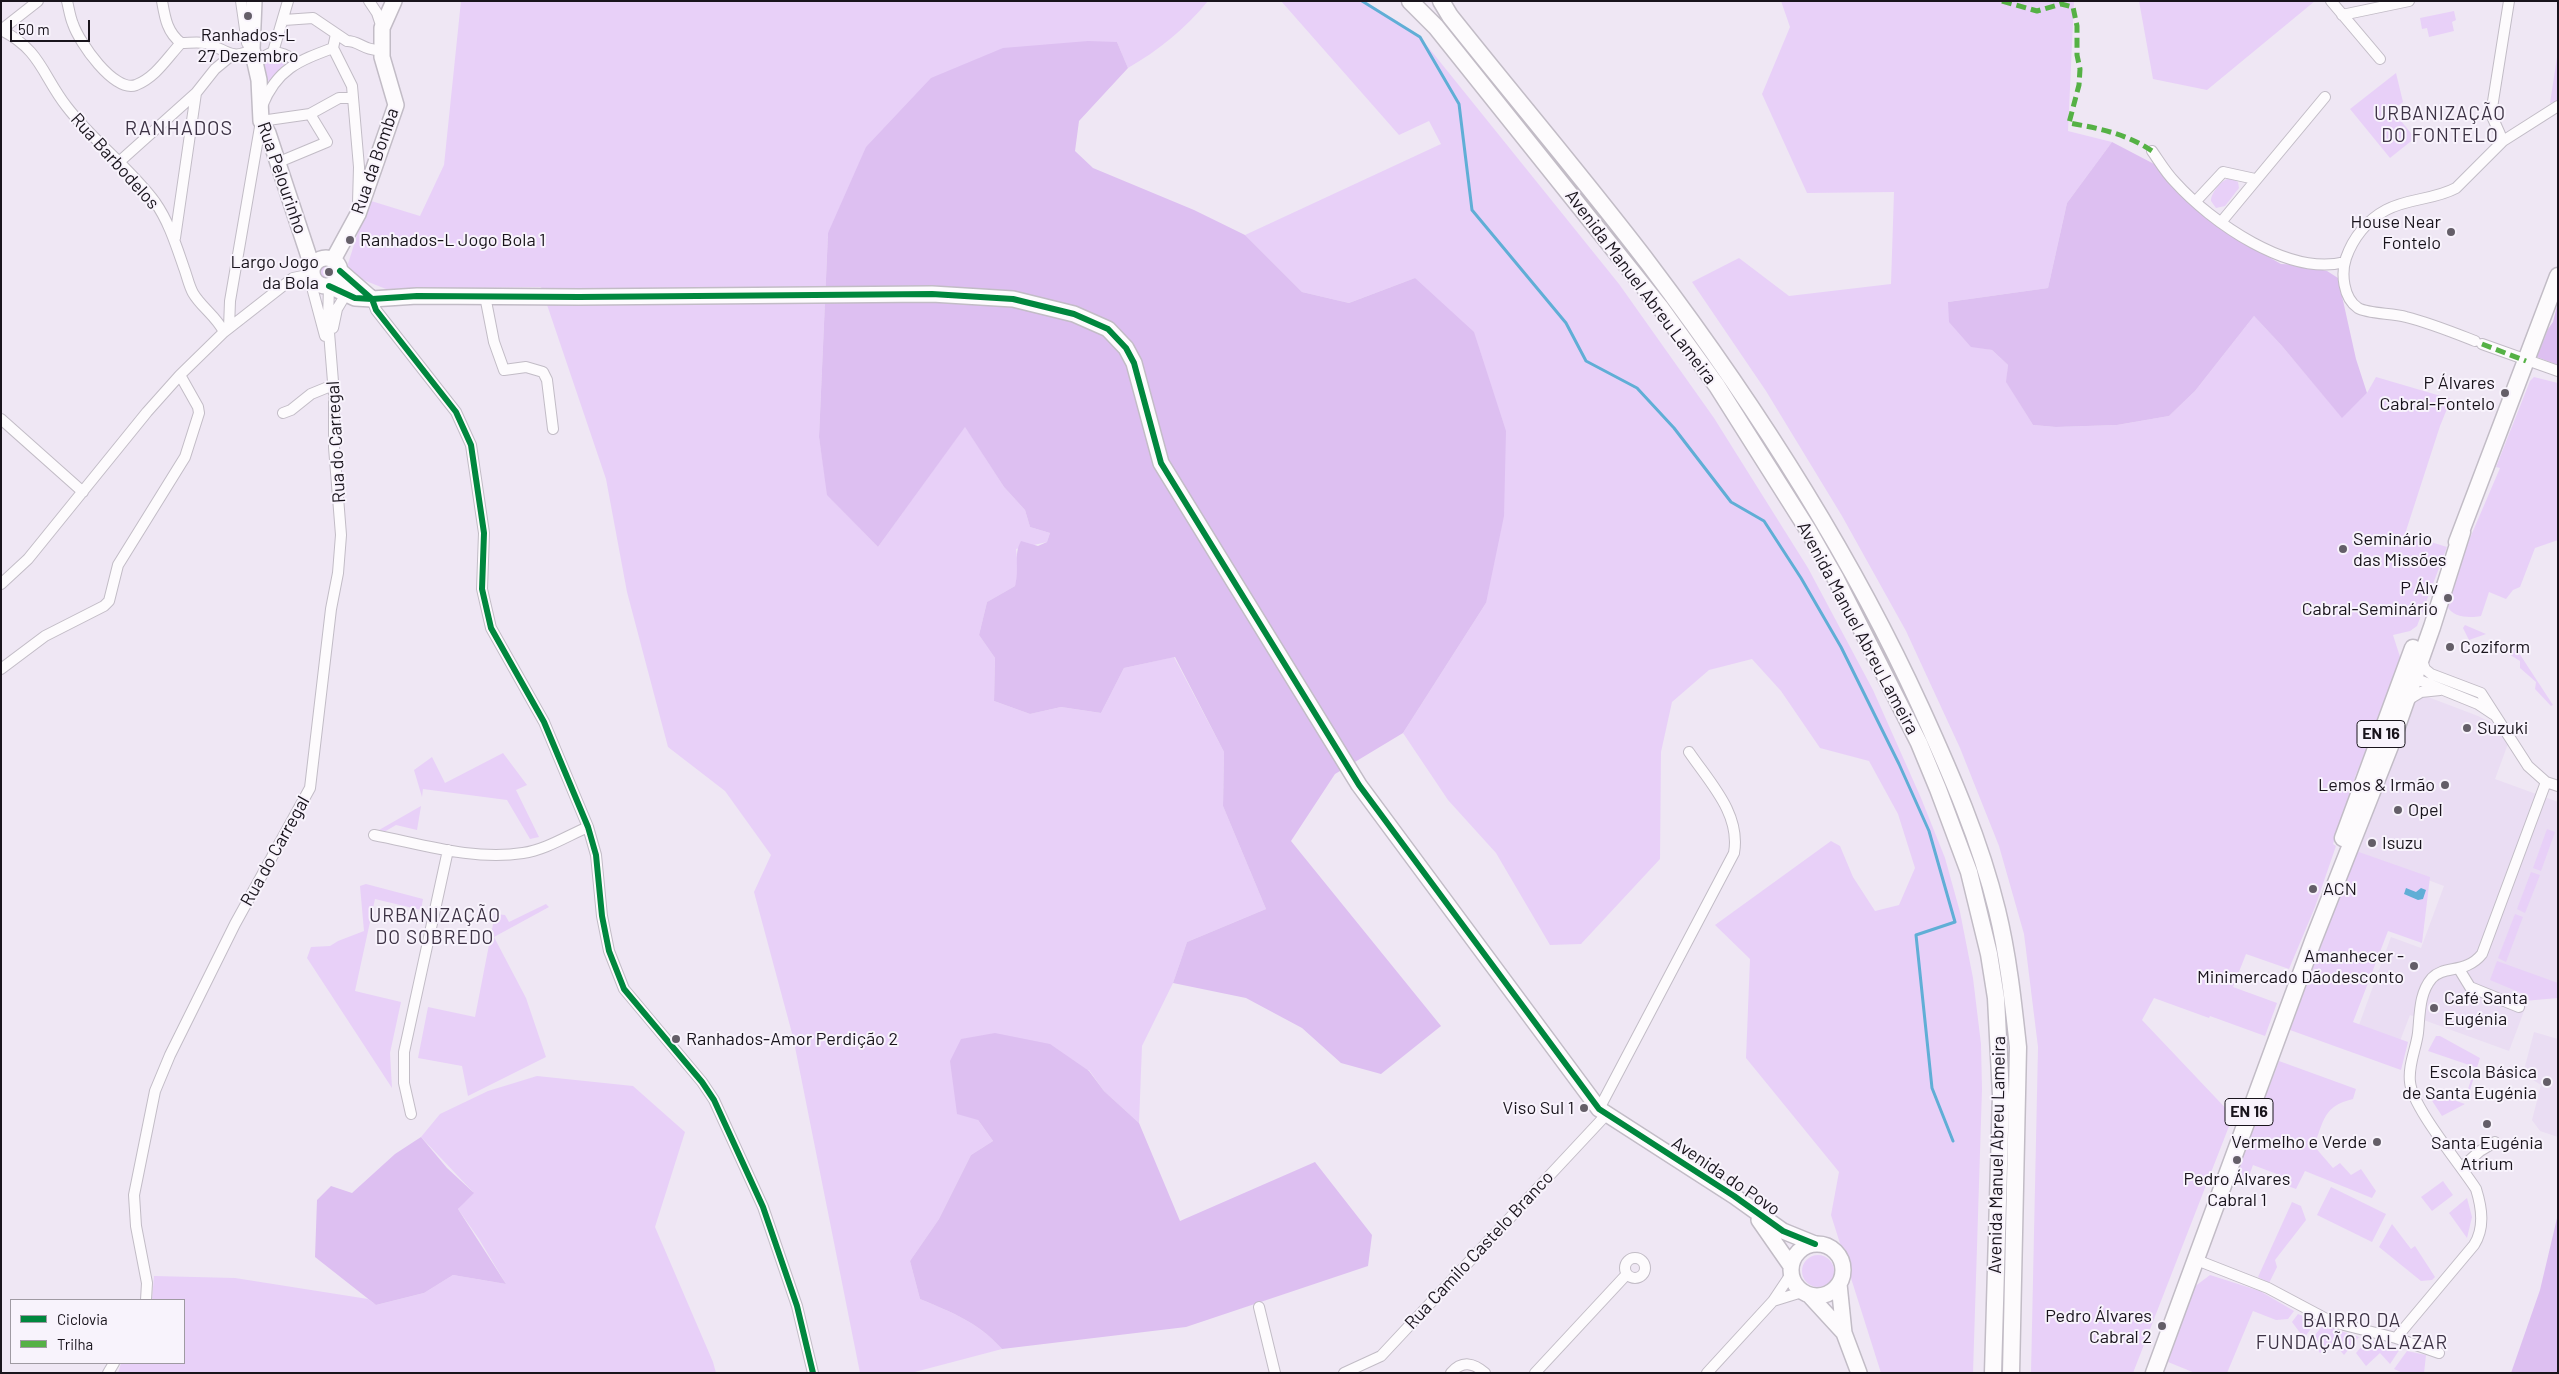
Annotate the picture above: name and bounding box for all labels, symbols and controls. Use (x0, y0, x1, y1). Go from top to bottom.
scale bar (12, 10, 92, 42)
marker: Ranhados-L 27 Dezembro (242, 10, 254, 22)
text: 50 m (18, 20, 50, 38)
place label: Ranhados-L 27 Dezembro (197, 24, 299, 66)
district label: URBANIZAÇÃO DO FONTELO (2373, 103, 2507, 147)
street label: Rua da Bomba (347, 105, 403, 217)
street label: Rua Barbodelos (66, 108, 164, 214)
district label: RANHADOS (124, 116, 234, 140)
street label: Rua Pelourinho (253, 119, 311, 237)
street label: Avenida Manuel Abreu Lameira (1561, 185, 1721, 389)
place label: House Near Fontelo (2350, 211, 2441, 253)
marker: House Near Fontelo (2445, 226, 2457, 238)
place label: Ranhados-L Jogo Bola 1 (360, 229, 546, 251)
marker: Ranhados-L Jogo Bola 1 (344, 234, 356, 246)
place label: Largo Jogo da Bola (231, 251, 319, 294)
marker: Largo Jogo da Bola (323, 266, 335, 278)
place label: P Álvares Cabral-Fontelo (2379, 372, 2495, 414)
street label: Rua do Carregal (322, 380, 350, 504)
marker: P Álvares Cabral-Fontelo (2499, 387, 2511, 399)
street label: Avenida Manuel Abreu Lameira (1793, 518, 1923, 738)
place label: Seminário das Missões (2353, 528, 2447, 570)
marker: Seminário das Missões (2337, 543, 2349, 555)
place label: P Álv Cabral-Seminário (2302, 577, 2438, 620)
marker: P Álv Cabral-Seminário (2442, 592, 2454, 604)
place label: Coziform (2460, 636, 2530, 658)
marker: Coziform (2444, 641, 2456, 653)
place label: Suzuki (2477, 717, 2528, 739)
road number: EN 16 (2357, 721, 2405, 748)
marker: Suzuki (2461, 722, 2473, 734)
place label: Lemos & Irmão (2318, 774, 2435, 796)
marker: Lemos & Irmão (2439, 779, 2451, 791)
street label: Rua do Carregal (236, 792, 314, 910)
place label: Opel (2408, 799, 2443, 821)
marker: Opel (2392, 804, 2404, 816)
place label: Isuzu (2382, 832, 2423, 854)
marker: Isuzu (2366, 837, 2378, 849)
place label: ACN (2323, 878, 2357, 900)
marker: ACN (2307, 883, 2319, 895)
district label: URBANIZAÇÃO DO SOBREDO (368, 905, 502, 949)
place label: Amanhecer - Minimercado Dãodesconto (2197, 945, 2404, 988)
marker: Amanhecer - Minimercado Dãodesconto (2408, 960, 2420, 972)
place label: Café Santa Eugénia (2444, 987, 2528, 1030)
marker: Café Santa Eugénia (2428, 1002, 2440, 1014)
place label: Ranhados-Amor Perdição 2 (686, 1028, 898, 1050)
marker: Ranhados-Amor Perdição 2 (670, 1033, 682, 1045)
street label: Avenida Manuel Abreu Lameira (1984, 1036, 2010, 1274)
place label: Escola Básica de Santa Eugénia (2402, 1061, 2537, 1104)
marker: Escola Básica de Santa Eugénia (2541, 1076, 2553, 1088)
place label: Viso Sul 1 (1503, 1097, 1574, 1119)
road number: EN 16 (2225, 1098, 2273, 1126)
marker: Viso Sul 1 (1578, 1102, 1590, 1114)
marker: Santa Eugénia Atrium (2481, 1118, 2493, 1130)
place label: Vermelho e Verde (2231, 1131, 2367, 1153)
street label: Avenida do Povo (1668, 1132, 1784, 1220)
place label: Santa Eugénia Atrium (2431, 1132, 2543, 1174)
marker: Vermelho e Verde (2371, 1136, 2383, 1148)
marker: Pedro Álvares Cabral 1 (2231, 1154, 2243, 1166)
street label: Rua Camilo Castelo Branco (1400, 1166, 1558, 1334)
place label: Pedro Álvares Cabral 1 (2184, 1168, 2290, 1210)
legend (10, 1299, 185, 1364)
place label: Pedro Álvares Cabral 2 (2045, 1305, 2152, 1348)
text: Ciclovia (57, 1310, 108, 1328)
district label: BAIRRO DA FUNDAÇÃO SALAZAR (2254, 1310, 2450, 1354)
marker: Pedro Álvares Cabral 2 (2156, 1320, 2168, 1332)
text: Trilha (57, 1335, 93, 1353)

